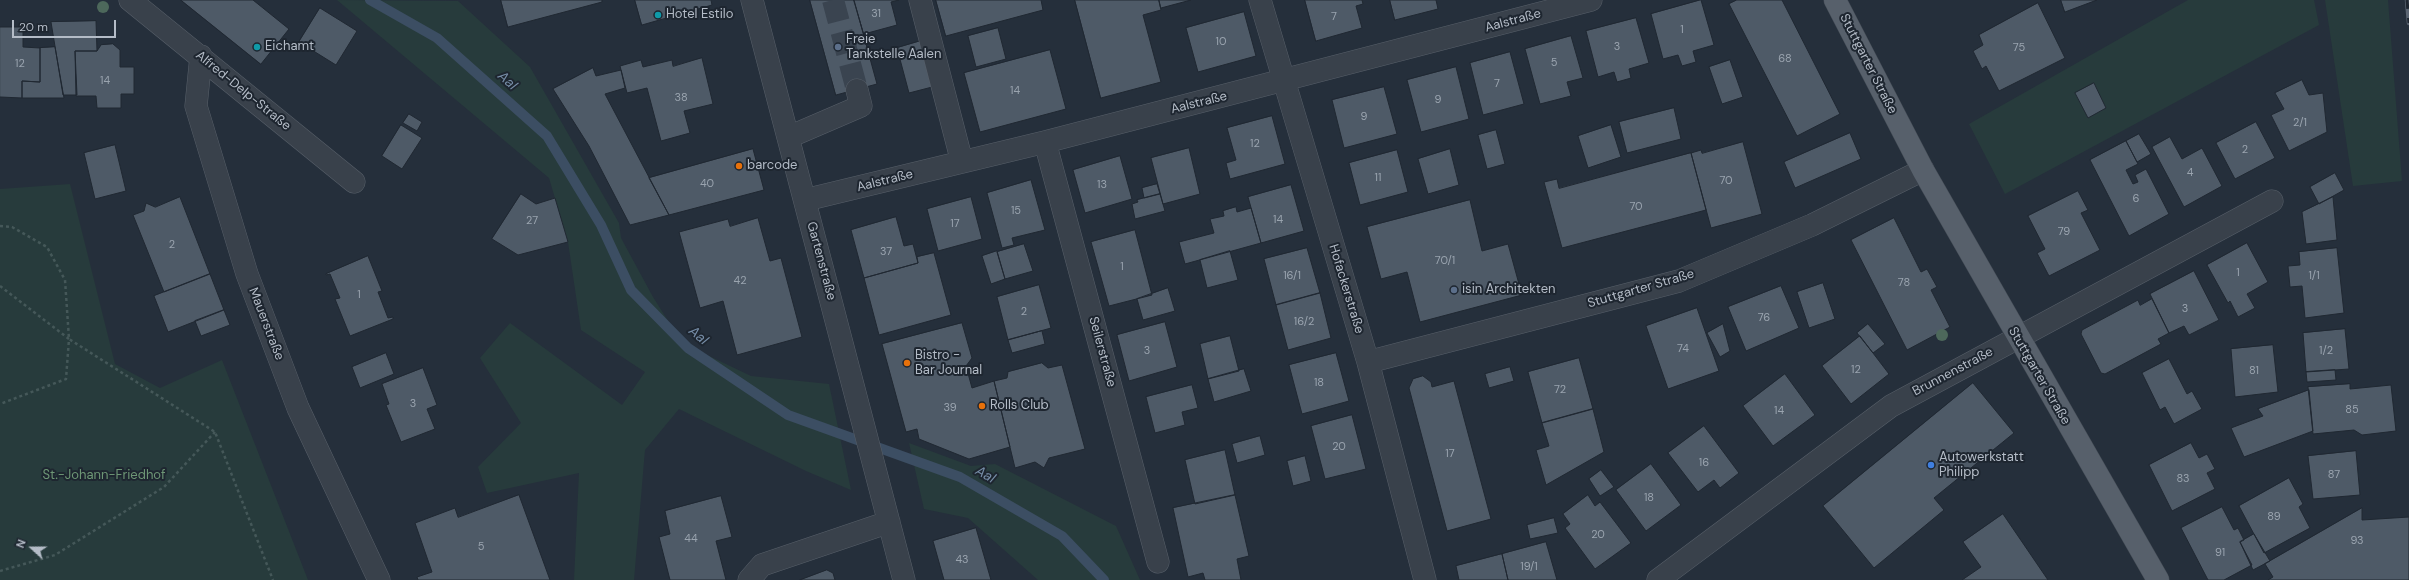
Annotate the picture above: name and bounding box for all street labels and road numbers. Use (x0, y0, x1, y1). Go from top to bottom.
street label: Aalstraße (1483, 6, 1543, 36)
street label: Stuttgarter Straße (1836, 11, 1900, 117)
street label: Alfred-Delp-Straße (192, 48, 294, 134)
street label: Aalstraße (1169, 88, 1229, 118)
street label: Aalstraße (855, 166, 915, 196)
street label: Gartenstraße (803, 220, 839, 302)
street label: Hofackerstraße (1325, 242, 1367, 336)
street label: Stuttgarter Straße (1586, 266, 1696, 312)
street label: Mauerstraße (245, 285, 287, 363)
street label: Seilerstraße (1085, 315, 1119, 389)
street label: Stuttgarter Straße (2005, 324, 2073, 428)
street label: Brunnenstraße (1910, 344, 1996, 400)

